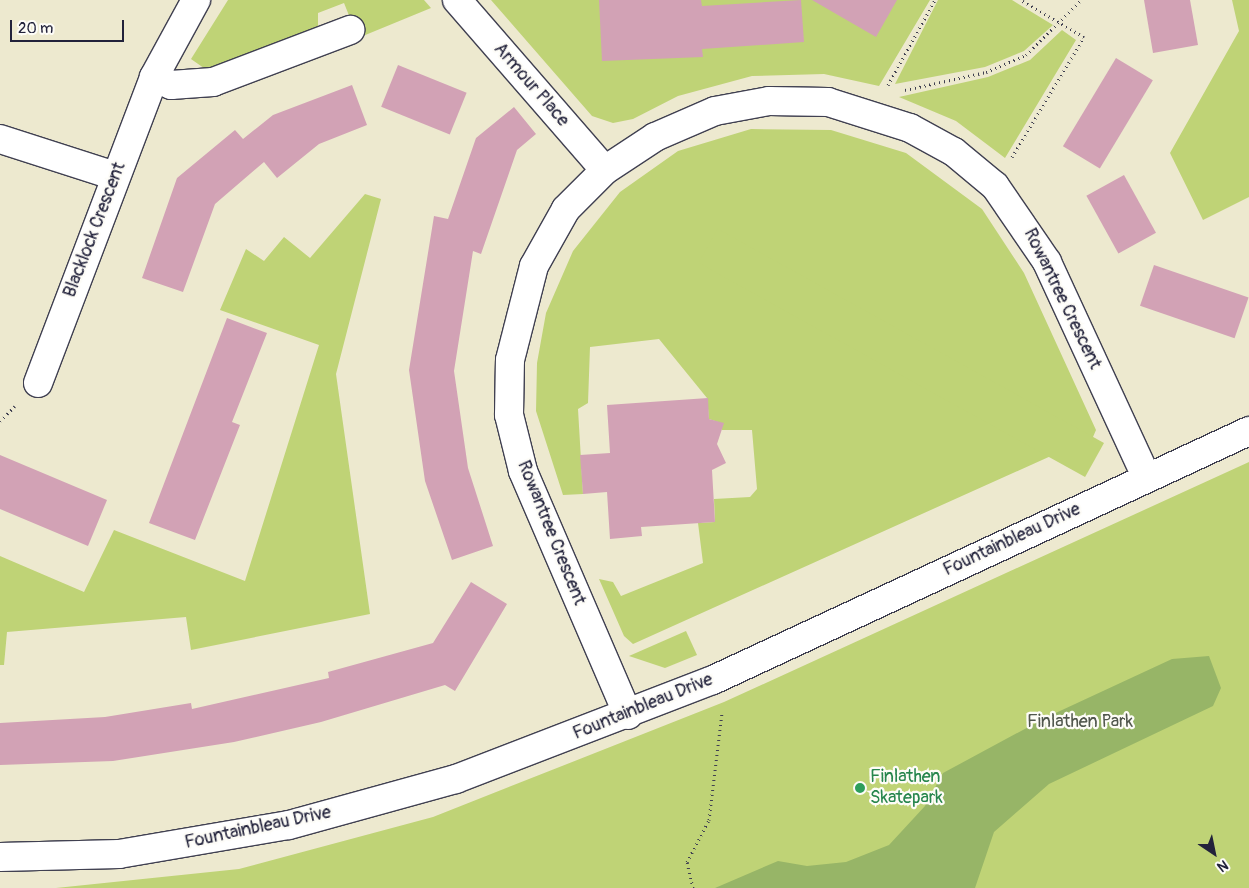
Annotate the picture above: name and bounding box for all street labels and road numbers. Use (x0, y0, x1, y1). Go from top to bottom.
street label: Armour Place (489, 39, 573, 131)
street label: Blacklock Crescent (59, 159, 131, 301)
street label: Rowantree Crescent (1019, 225, 1105, 373)
street label: Rowantree Crescent (512, 458, 590, 608)
street label: Fountainbleau Drive (940, 499, 1084, 581)
street label: Fountainbleau Drive (570, 669, 716, 745)
street label: Fountainbleau Drive (183, 802, 333, 854)

